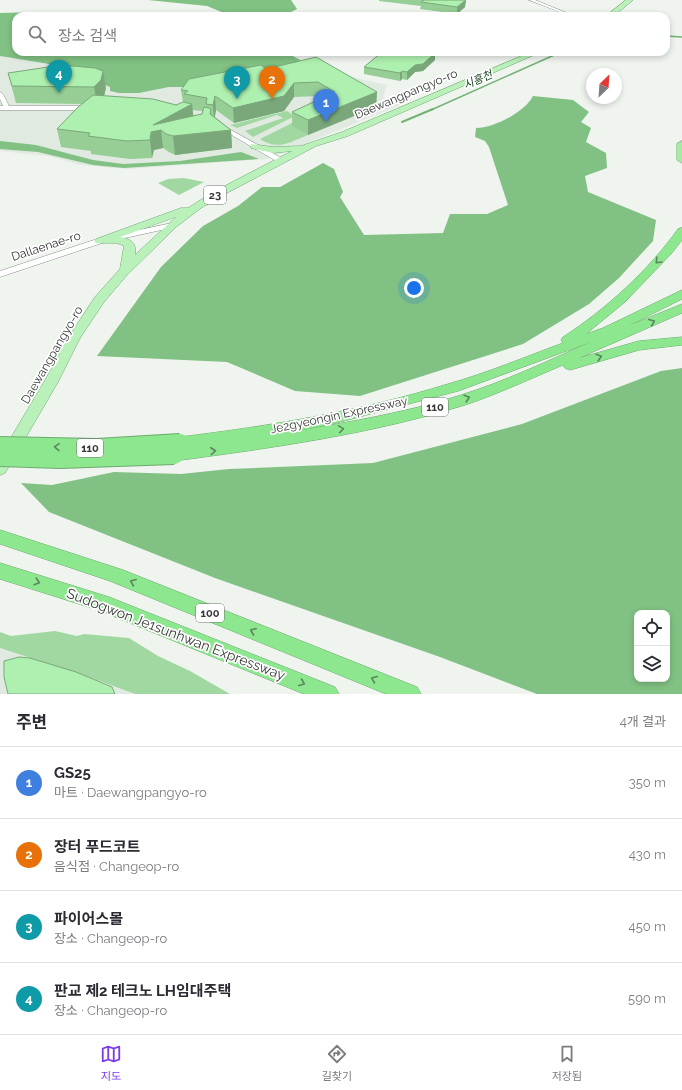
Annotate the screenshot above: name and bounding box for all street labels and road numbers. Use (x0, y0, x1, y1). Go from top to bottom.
street label: Daewangpangyo-ro (352, 66, 460, 122)
road number: 23 (204, 186, 226, 204)
street label: Dallaenae-ro (10, 228, 82, 264)
street label: Daewangpangyo-ro (18, 304, 86, 406)
street label: Je2gyeongin Expressway (269, 394, 409, 436)
road number: 110 (422, 398, 448, 416)
road number: 110 (77, 439, 103, 457)
street label: Sudogwon Je1sunhwan Expressway (65, 585, 288, 683)
road number: 100 (196, 604, 224, 622)

